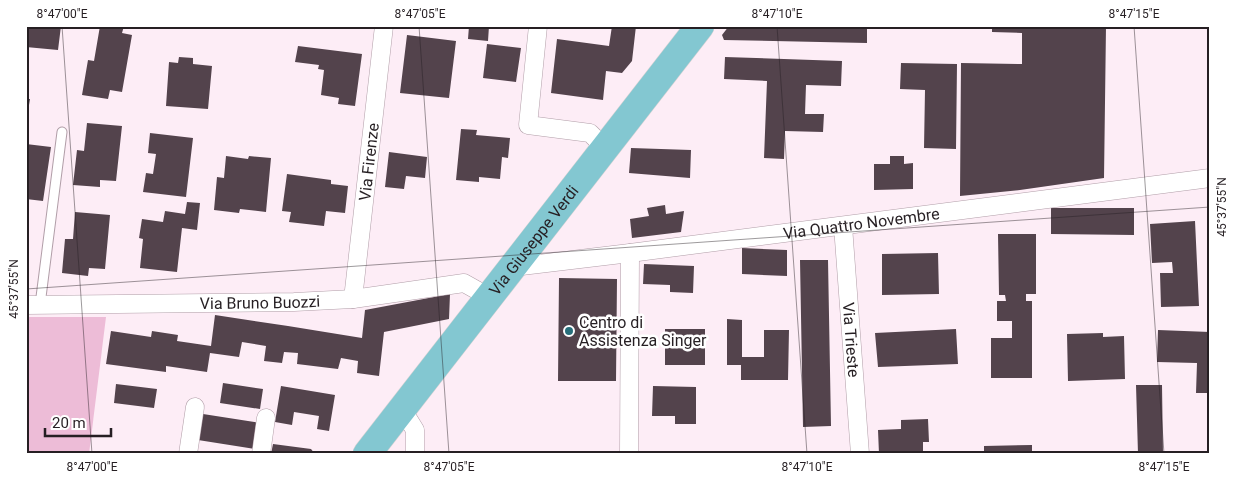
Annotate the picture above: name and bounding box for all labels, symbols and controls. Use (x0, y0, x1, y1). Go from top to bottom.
text: 8°47'00"E (37, 7, 88, 21)
text: 8°47'05"E (395, 7, 446, 21)
text: 8°47'10"E (752, 7, 803, 21)
text: 8°47'15"E (1109, 7, 1160, 21)
street label: Via Firenze (355, 122, 383, 202)
text: 45°37'55"N (1215, 177, 1229, 237)
street label: Via Giuseppe Verdi (485, 182, 582, 299)
street label: Via Quattro Novembre (782, 204, 941, 243)
text: 45°37'55"N (7, 259, 21, 319)
street label: Via Bruno Buozzi (200, 292, 321, 313)
street label: Via Trieste (839, 302, 863, 378)
place label: Centro di Assistenza Singer (579, 313, 707, 350)
marker: Centro di Assistenza Singer (563, 325, 575, 337)
scale bar (45, 405, 111, 437)
text: 20 m (52, 414, 86, 432)
text: 8°47'00"E (67, 460, 118, 474)
text: 8°47'05"E (424, 460, 475, 474)
text: 8°47'10"E (782, 460, 833, 474)
text: 8°47'15"E (1139, 460, 1190, 474)

